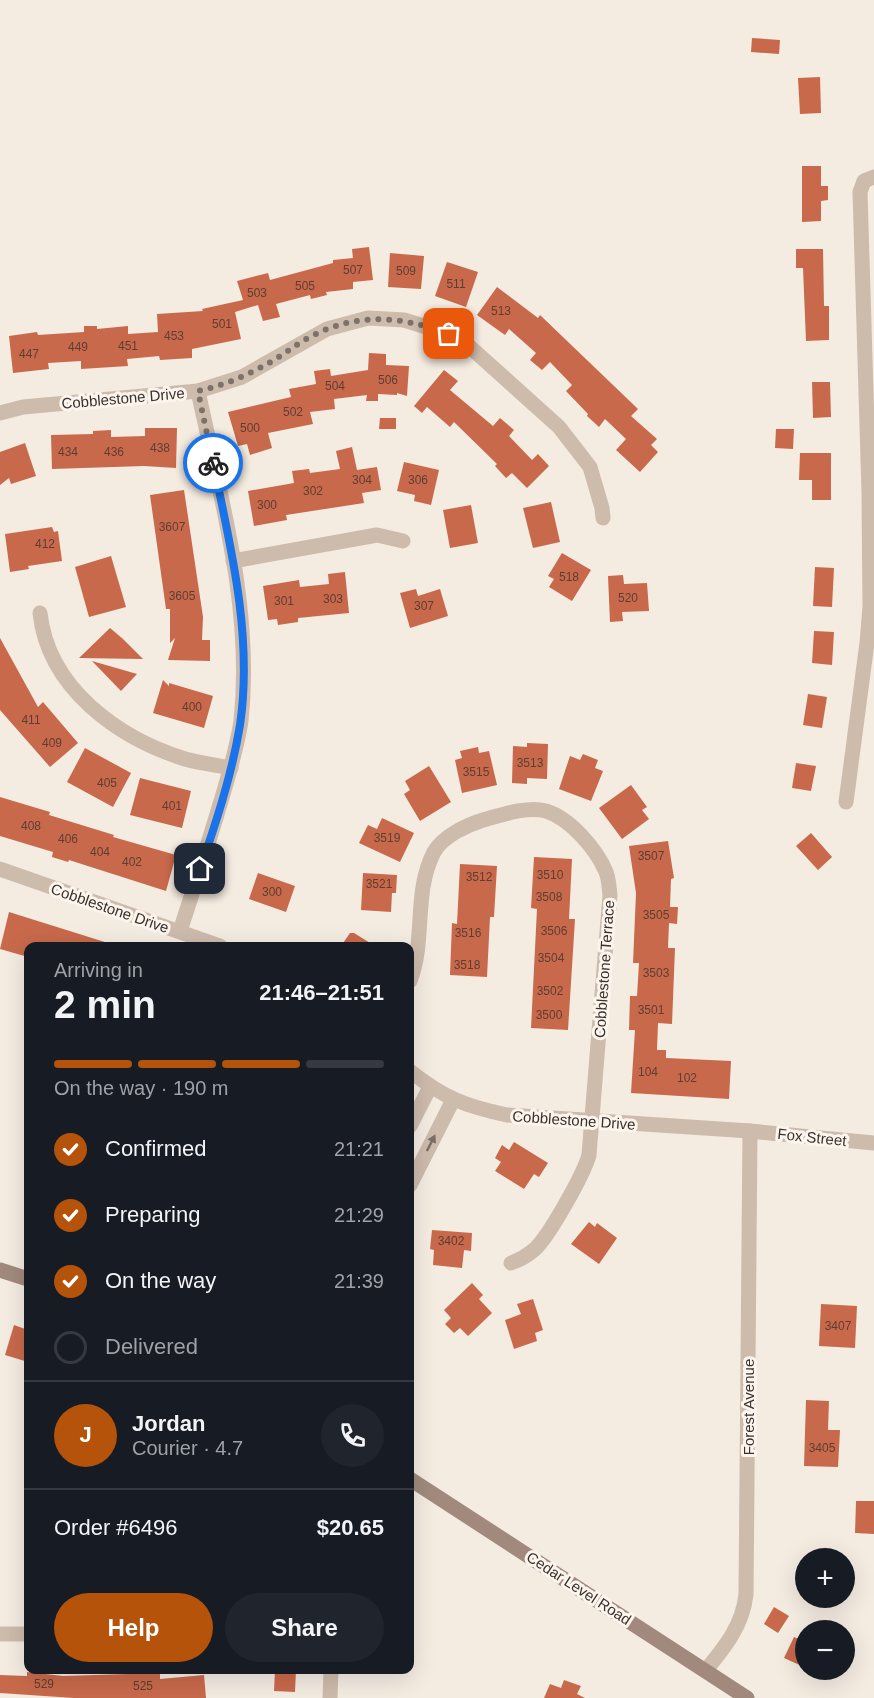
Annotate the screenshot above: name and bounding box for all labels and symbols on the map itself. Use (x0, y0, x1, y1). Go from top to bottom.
house number: 507 (343, 263, 363, 277)
house number: 509 (396, 264, 416, 278)
house number: 511 (446, 277, 466, 291)
house number: 505 (295, 279, 315, 293)
house number: 503 (247, 286, 267, 300)
house number: 513 (491, 304, 511, 318)
pin (423, 308, 474, 359)
house number: 501 (212, 317, 232, 331)
house number: 453 (164, 329, 184, 343)
house number: 451 (118, 339, 138, 353)
house number: 449 (68, 340, 88, 354)
house number: 447 (19, 347, 39, 361)
house number: 506 (378, 373, 398, 387)
house number: 504 (325, 379, 345, 393)
street label: Cobblestone Drive (61, 384, 185, 412)
house number: 502 (283, 405, 303, 419)
house number: 500 (240, 421, 260, 435)
courier (183, 433, 243, 493)
house number: 438 (150, 441, 170, 455)
house number: 434 (58, 445, 78, 459)
house number: 436 (104, 445, 124, 459)
house number: 304 (352, 473, 372, 487)
house number: 306 (408, 473, 428, 487)
house number: 302 (303, 484, 323, 498)
house number: 300 (257, 498, 277, 512)
house number: 3607 (159, 520, 186, 534)
house number: 412 (35, 537, 55, 551)
house number: 518 (559, 570, 579, 584)
house number: 3605 (169, 589, 196, 603)
house number: 520 (618, 591, 638, 605)
house number: 303 (323, 592, 343, 606)
house number: 301 (274, 594, 294, 608)
house number: 307 (414, 599, 434, 613)
house number: 400 (182, 700, 202, 714)
house number: 411 (21, 713, 41, 727)
house number: 409 (42, 736, 62, 750)
house number: 3513 (517, 756, 544, 770)
house number: 3515 (463, 765, 490, 779)
house number: 405 (97, 776, 117, 790)
house number: 401 (162, 799, 182, 813)
house number: 408 (21, 819, 41, 833)
house number: 3519 (374, 831, 401, 845)
house number: 406 (58, 832, 78, 846)
pin (174, 843, 225, 894)
house number: 404 (90, 845, 110, 859)
house number: 3507 (638, 849, 665, 863)
house number: 402 (122, 855, 142, 869)
house number: 3510 (537, 868, 564, 882)
house number: 3512 (466, 870, 493, 884)
house number: 3521 (366, 877, 393, 891)
street label: Cobblestone Drive (49, 880, 171, 936)
house number: 300 (262, 885, 282, 899)
house number: 3508 (536, 890, 563, 904)
street label: Cobblestone Terrace (591, 899, 617, 1039)
house number: 3505 (643, 908, 670, 922)
house number: 3506 (541, 924, 568, 938)
house number: 3516 (455, 926, 482, 940)
house number: 3504 (538, 951, 565, 965)
house number: 3518 (454, 958, 481, 972)
house number: 3503 (643, 966, 670, 980)
house number: 3502 (537, 984, 564, 998)
house number: 3501 (638, 1003, 665, 1017)
house number: 3500 (536, 1008, 563, 1022)
house number: 104 (638, 1065, 658, 1079)
house number: 102 (677, 1071, 697, 1085)
street label: Cobblestone Drive (512, 1107, 636, 1133)
street label: Fox Street (777, 1125, 848, 1149)
one-way arrow (427, 1134, 436, 1151)
house number: 3402 (438, 1234, 465, 1248)
house number: 3407 (825, 1319, 852, 1333)
street label: Forest Avenue (740, 1359, 757, 1455)
house number: 3405 (809, 1441, 836, 1455)
street label: Cedar Level Road (524, 1548, 634, 1628)
house number: 529 (34, 1677, 54, 1691)
house number: 525 (133, 1679, 153, 1693)

